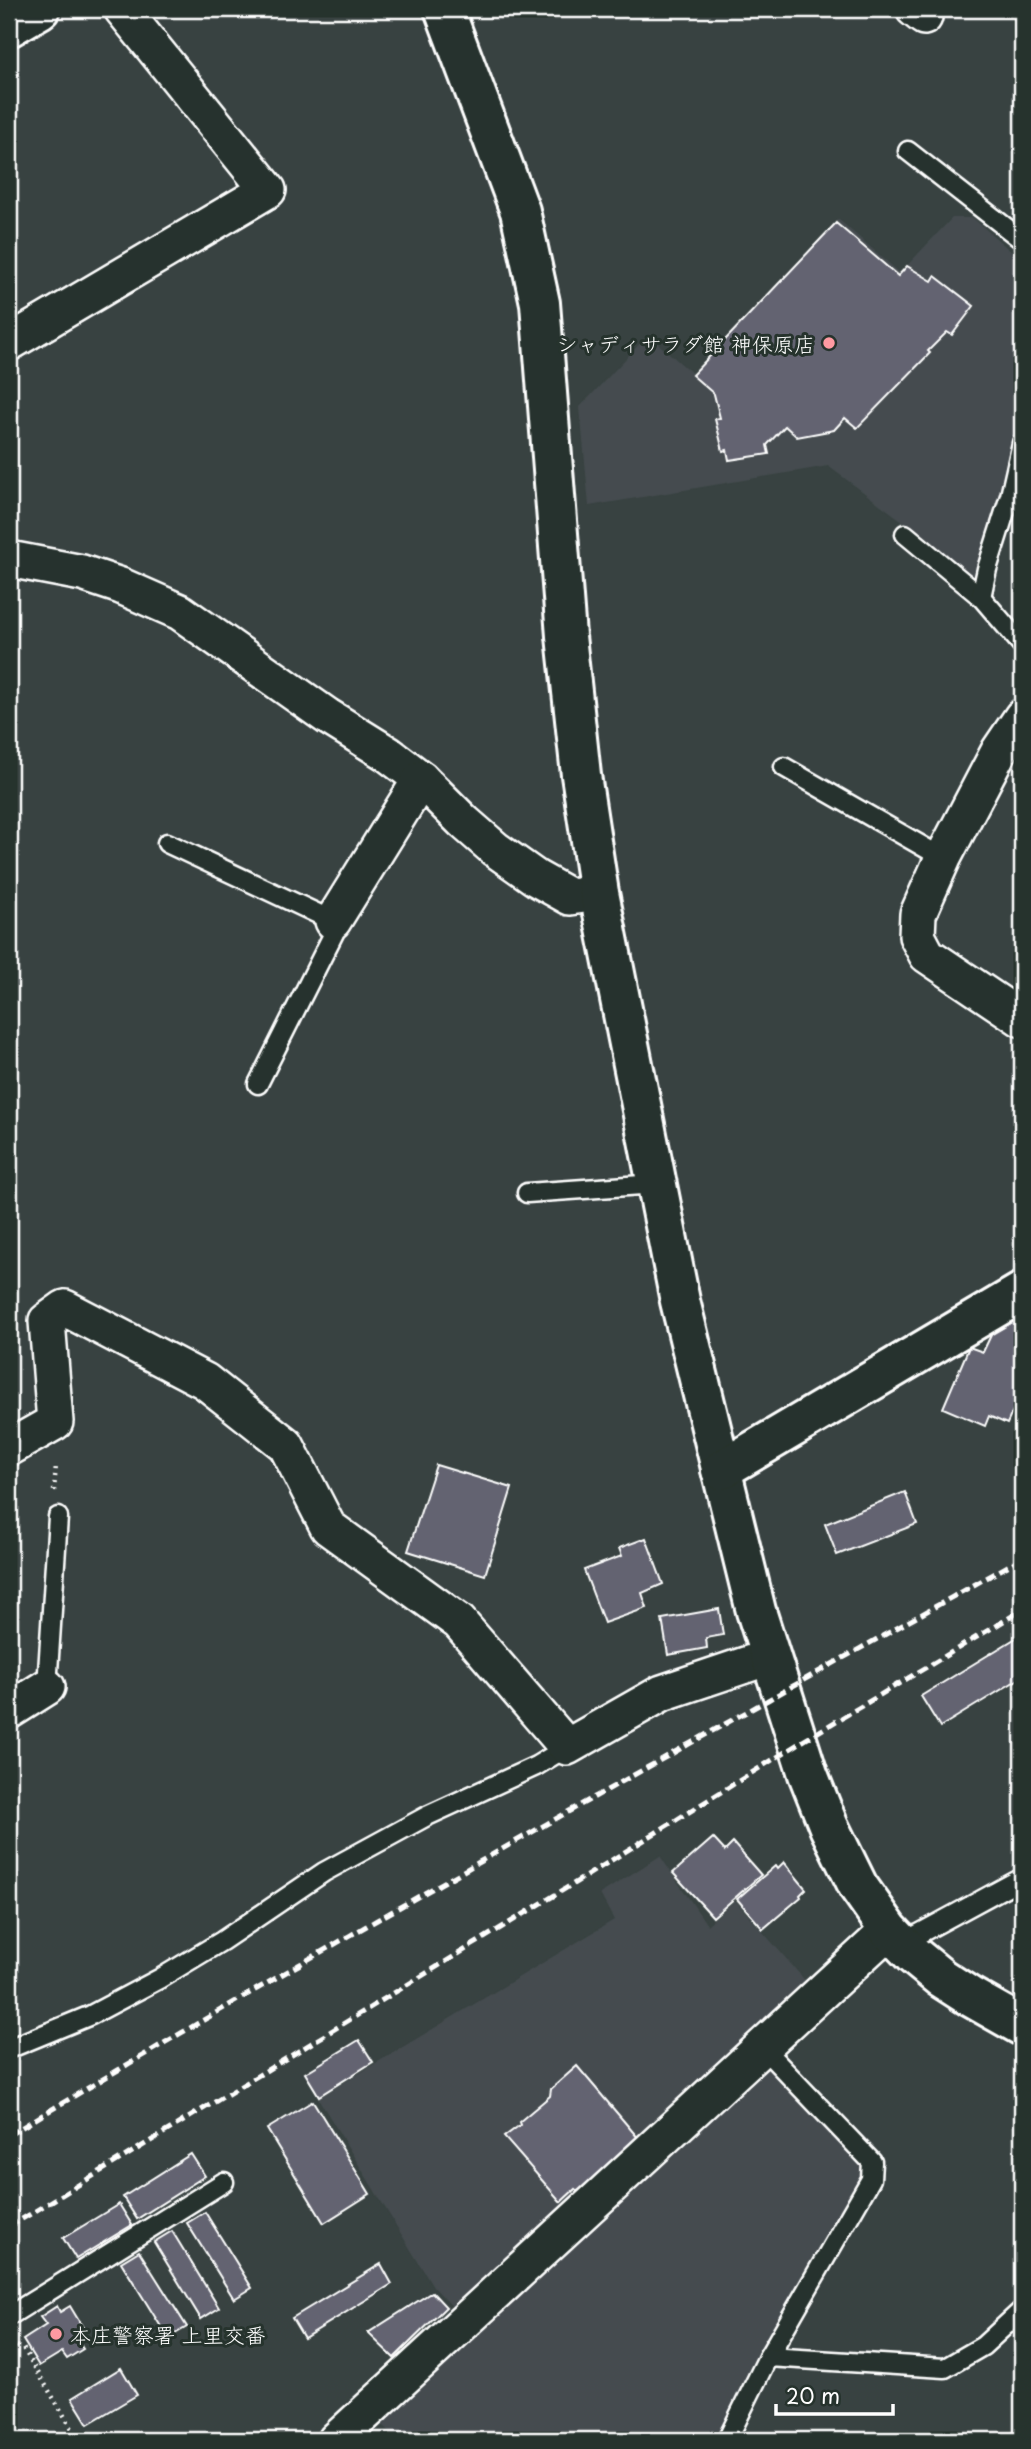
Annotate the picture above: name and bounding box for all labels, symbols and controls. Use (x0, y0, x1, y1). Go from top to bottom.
place label: シャディサラダ館 神保原店 (556, 327, 815, 359)
marker: シャディサラダ館 神保原店 (821, 335, 837, 351)
place label: 本庄警察署 上里交番 (70, 2318, 266, 2350)
marker: 本庄警察署 上里交番 (48, 2326, 64, 2342)
scale bar (776, 2372, 893, 2416)
text: 20 m (786, 2379, 840, 2411)

